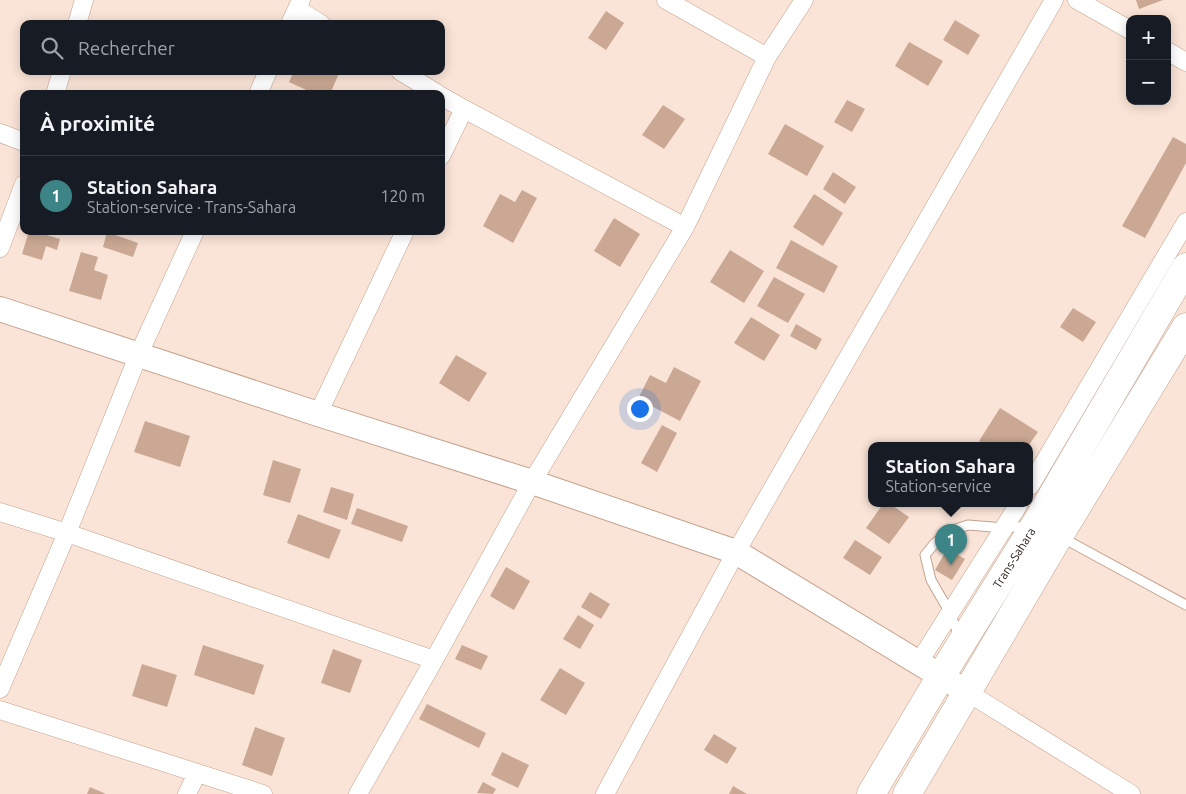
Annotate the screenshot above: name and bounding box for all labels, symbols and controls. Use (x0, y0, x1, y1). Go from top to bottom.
map controls (1126, 15, 1171, 105)
button: + (1126, 15, 1171, 60)
search box (20, 20, 445, 75)
icon: search (38, 34, 66, 62)
text: Rechercher (78, 37, 175, 59)
button: − (1126, 60, 1171, 105)
text: À proximité (40, 111, 155, 135)
text: Station Sahara (87, 176, 217, 198)
text: 1 (51, 187, 61, 205)
text: 120 m (380, 187, 425, 205)
text: Station-service · Trans-Sahara (87, 198, 296, 216)
your location (627, 396, 653, 422)
popup (868, 442, 1033, 507)
text: Station Sahara (885, 455, 1016, 477)
text: Station-service (885, 477, 992, 495)
pin: 1 (935, 524, 967, 565)
street label: Trans-Sahara (990, 525, 1038, 591)

